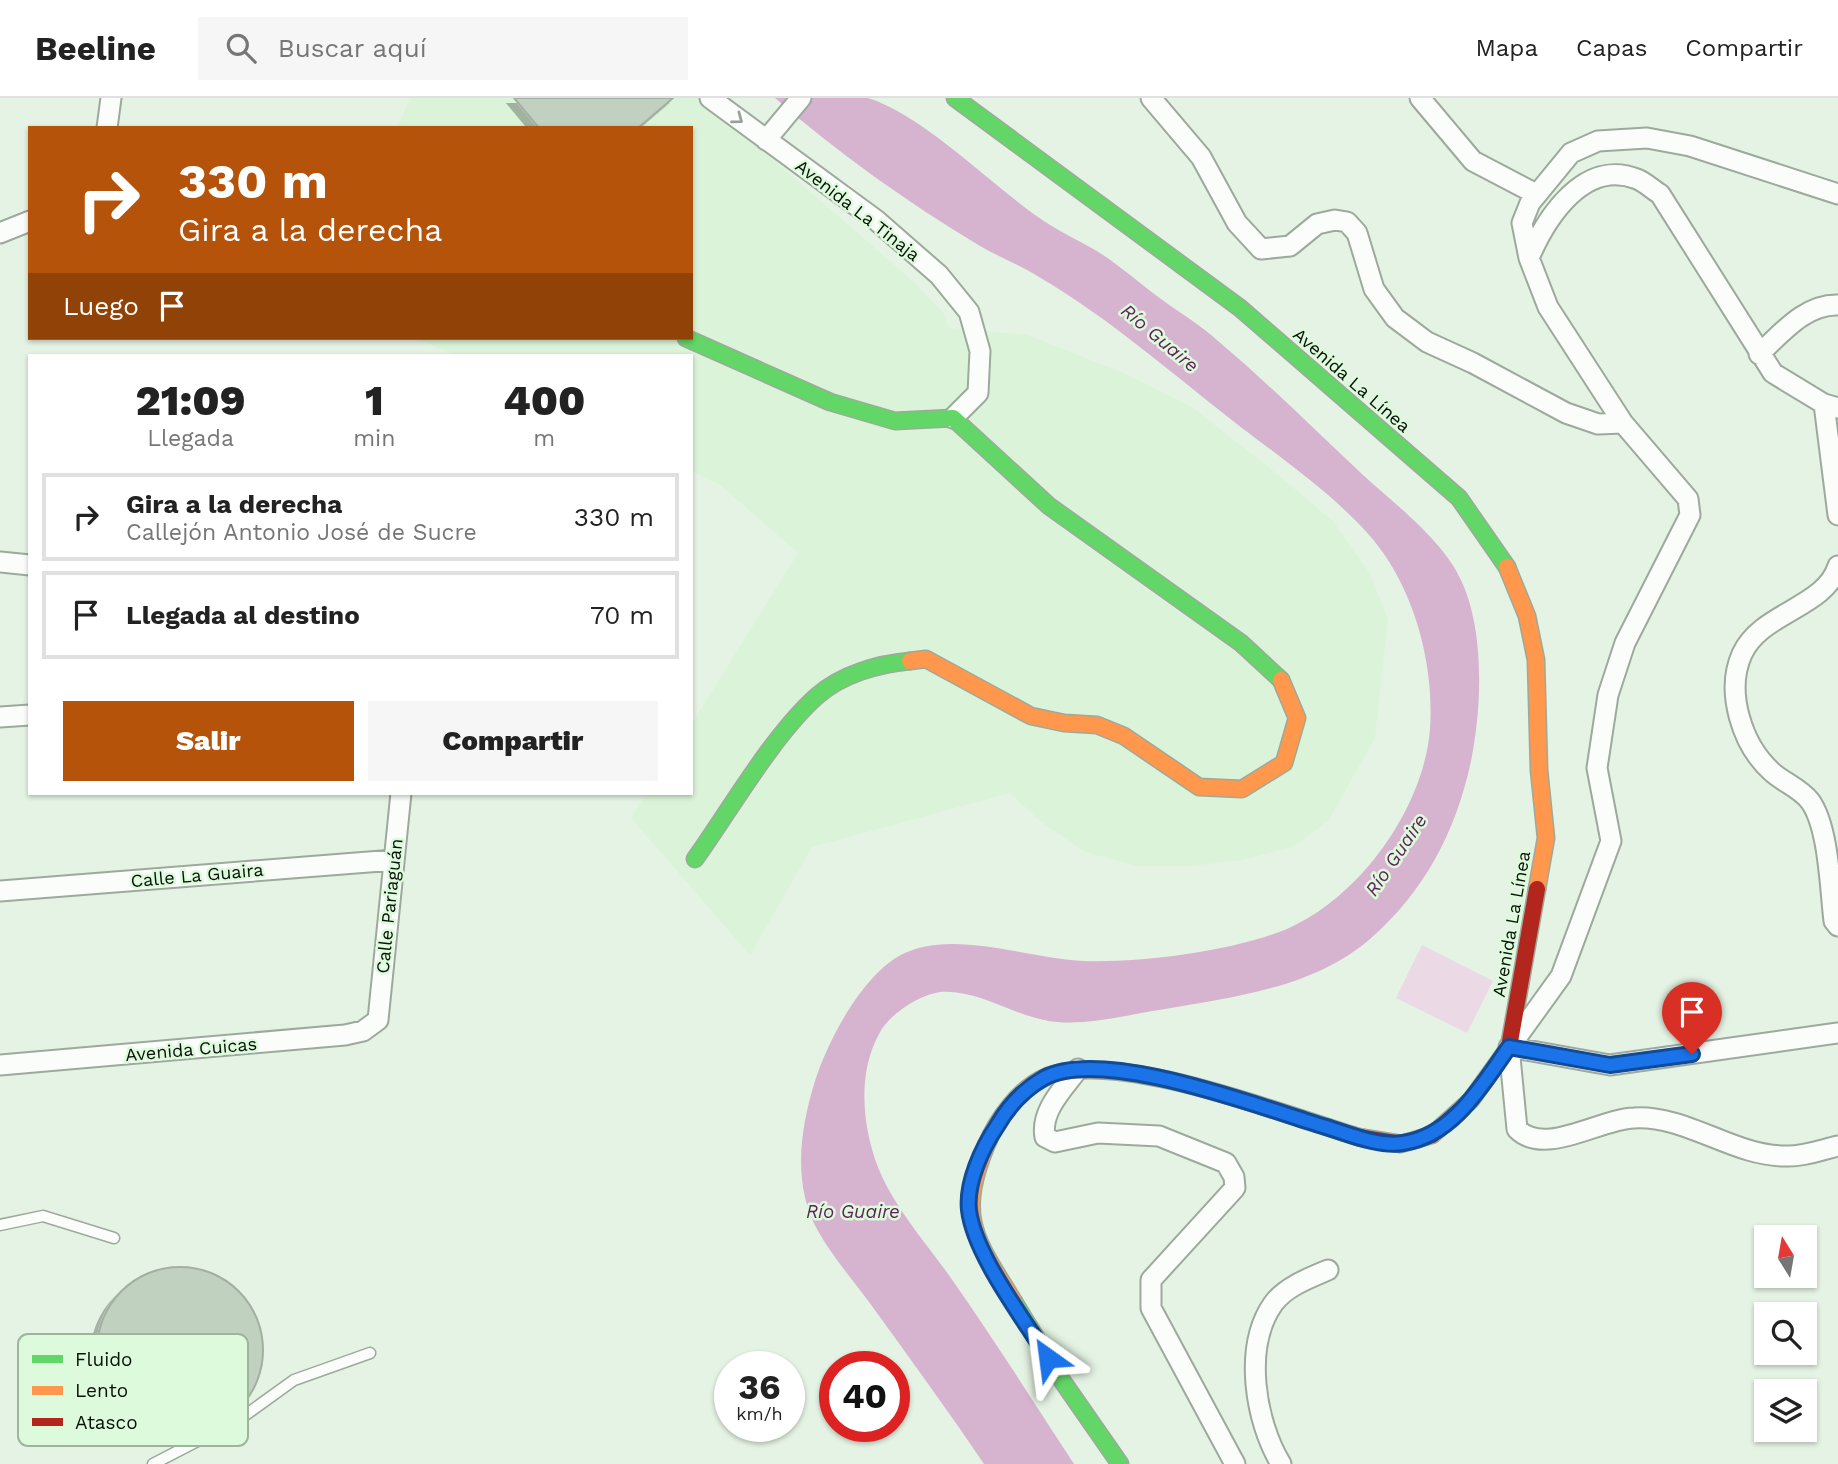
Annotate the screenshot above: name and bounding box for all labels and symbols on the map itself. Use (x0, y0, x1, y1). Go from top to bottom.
one-way arrow (730, 111, 743, 124)
street label: Avenida La Tinaja (792, 155, 924, 265)
water label: Río Guaire (1117, 299, 1203, 377)
street label: Avenida La Línea (1289, 323, 1415, 437)
water label: Río Guaire (1360, 810, 1432, 900)
street label: Calle Pariaguán (371, 837, 407, 975)
street label: Avenida La Línea (1488, 849, 1534, 999)
street label: Calle La Guaira (130, 859, 264, 891)
pin (1662, 982, 1722, 1054)
street label: Avenida Cuicas (124, 1033, 258, 1065)
water label: Río Guaire (806, 1200, 900, 1223)
north arrow (1754, 1225, 1816, 1288)
position arrow (1011, 1321, 1085, 1395)
legend (18, 1334, 248, 1446)
text: Fluido (75, 1348, 133, 1371)
speed limit sign: 40 (819, 1351, 910, 1442)
text: Lento (75, 1379, 128, 1402)
text: Atasco (75, 1411, 138, 1434)

